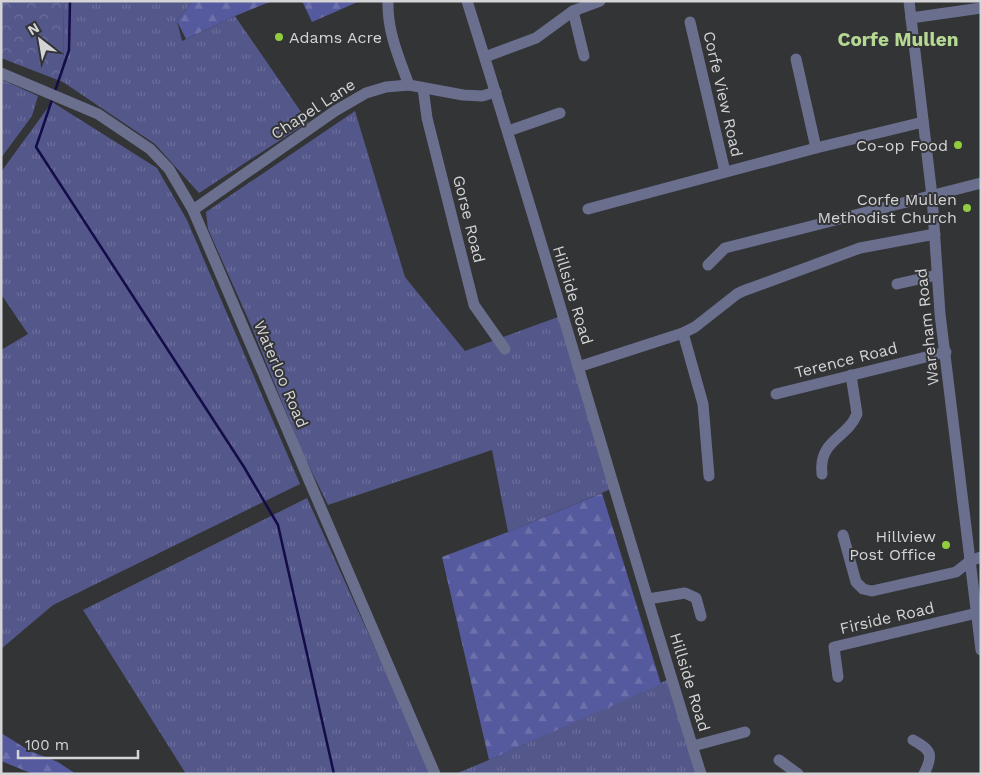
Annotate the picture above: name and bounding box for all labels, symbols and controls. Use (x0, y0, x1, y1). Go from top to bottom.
north arrow (15, 15, 65, 65)
text: N (25, 19, 42, 38)
place label: Adams Acre (289, 28, 382, 47)
district label: Corfe Mullen (837, 28, 959, 51)
street label: Corfe View Road (699, 29, 747, 159)
marker: Adams Acre (273, 31, 285, 43)
street label: Chapel Lane (267, 75, 359, 143)
place label: Co-op Food (856, 136, 948, 155)
marker: Co-op Food (952, 139, 964, 151)
street label: Gorse Road (449, 173, 489, 265)
place label: Corfe Mullen Methodist Church (817, 190, 957, 227)
marker: Corfe Mullen Methodist Church (961, 202, 973, 214)
street label: Hillside Road (549, 243, 597, 347)
street label: Wareham Road (911, 267, 943, 387)
street label: Waterloo Road (250, 318, 312, 430)
street label: Terence Road (793, 338, 899, 382)
place label: Hillview Post Office (849, 527, 936, 564)
marker: Hillview Post Office (940, 539, 952, 551)
street label: Firside Road (838, 598, 936, 638)
street label: Hillside Road (666, 630, 714, 734)
scale bar (18, 728, 138, 760)
text: 100 m (25, 736, 69, 754)

